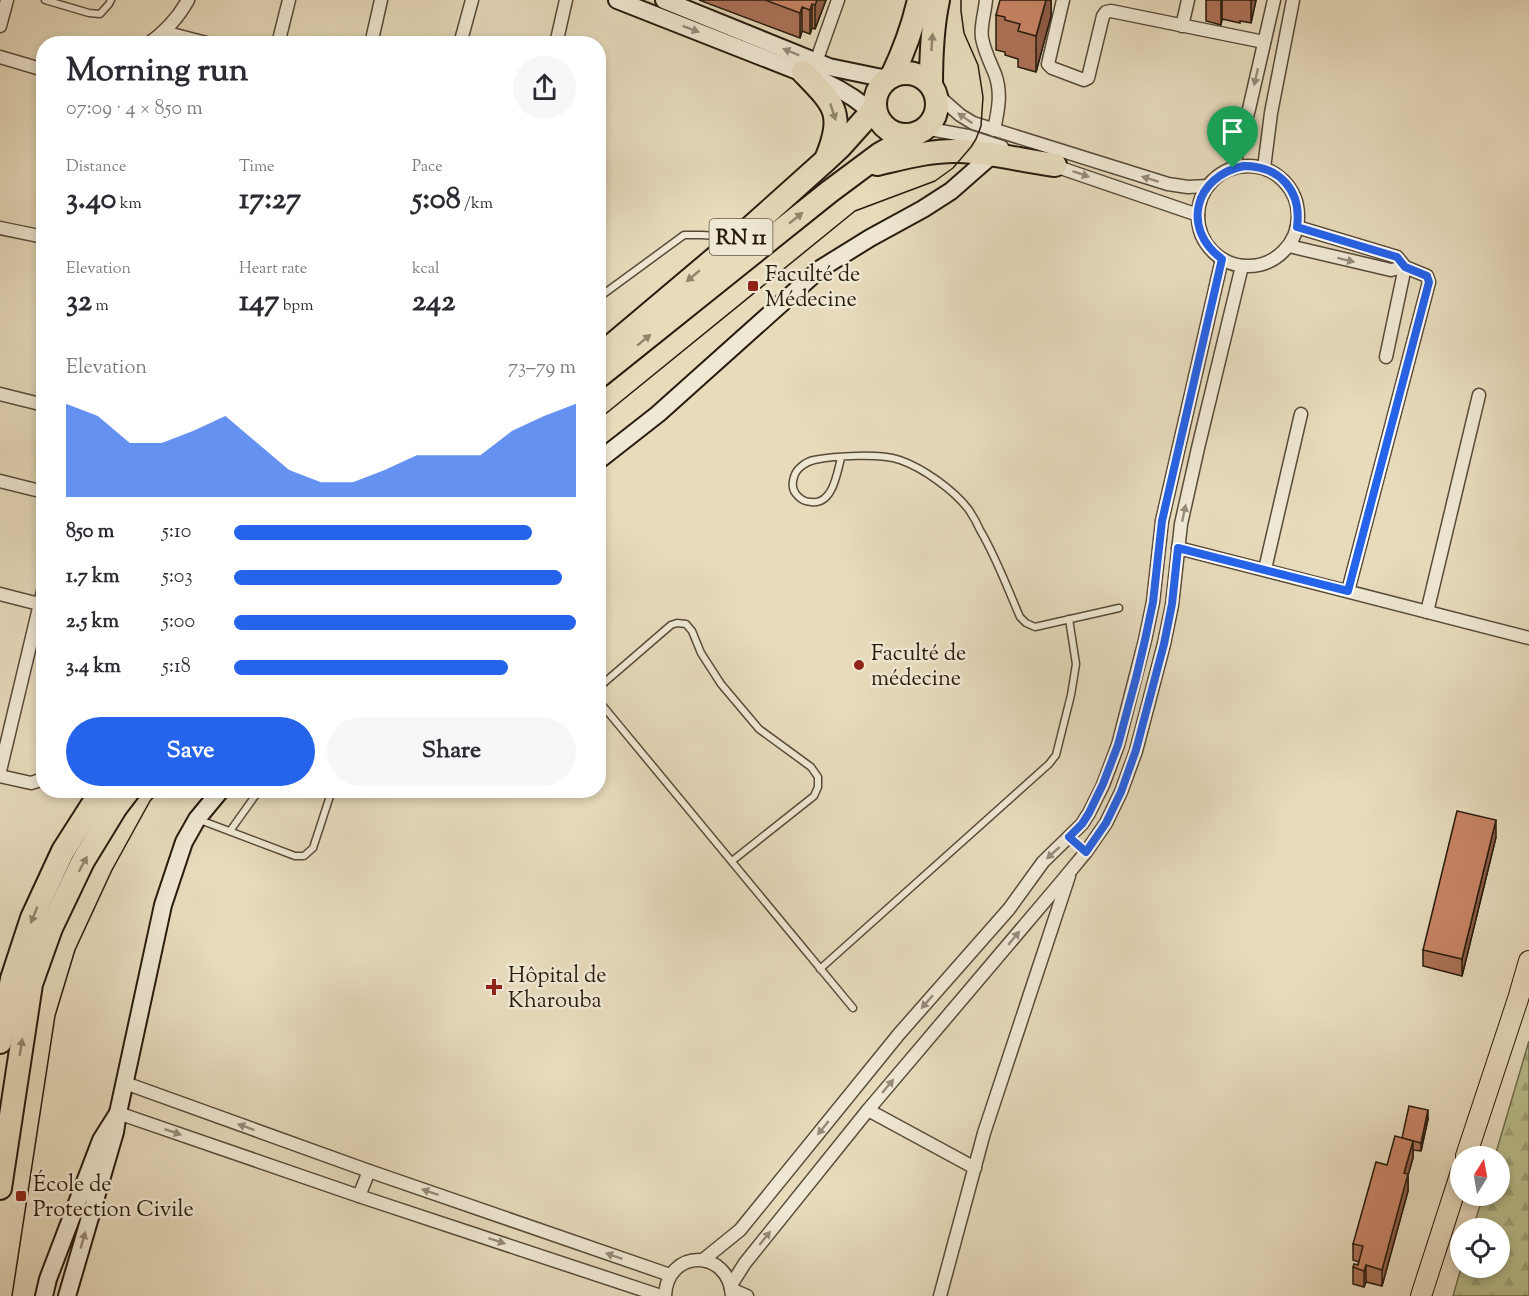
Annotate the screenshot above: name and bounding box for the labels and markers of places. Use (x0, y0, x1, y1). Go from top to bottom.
pin (1207, 106, 1258, 168)
place label: Faculté de Médecine (765, 260, 860, 317)
marker: Faculté de Médecine (746, 279, 760, 293)
place label: Faculté de médecine (871, 639, 966, 696)
marker: Faculté de médecine (852, 658, 866, 672)
place label: Hôpital de Kharouba (508, 961, 607, 1018)
marker: Hôpital de Kharouba (485, 978, 503, 996)
place label: École de Protection Civile (33, 1169, 194, 1227)
marker: École de Protection Civile (14, 1189, 28, 1203)

